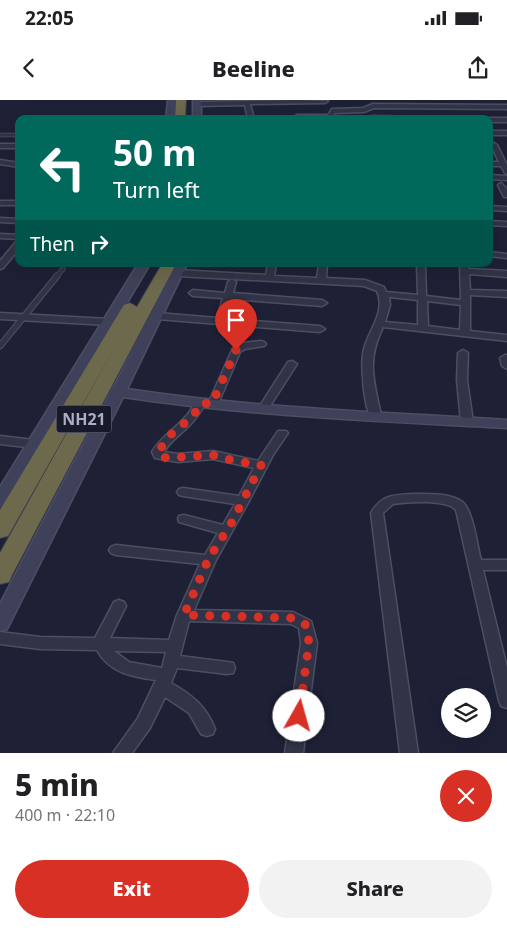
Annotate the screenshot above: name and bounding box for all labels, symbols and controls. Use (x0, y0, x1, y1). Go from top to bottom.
text: 22:05 (25, 5, 74, 31)
text: Beeline (212, 53, 295, 83)
icon: back (15, 54, 43, 82)
icon: share (464, 54, 492, 82)
text: 50 m (113, 129, 196, 176)
icon: left (30, 135, 95, 200)
text: Turn left (113, 174, 200, 204)
icon: right (85, 230, 113, 258)
text: Then (30, 231, 75, 257)
pin (215, 299, 257, 350)
icon: arrive (222, 306, 250, 334)
road number: NH21 (56, 406, 112, 432)
map controls (441, 688, 491, 738)
button: layers (441, 688, 491, 738)
position arrow (272, 689, 324, 741)
text: 5 min (15, 764, 99, 805)
button: close (440, 770, 492, 822)
text: 400 m · 22:10 (15, 804, 115, 826)
button: Exit (15, 860, 249, 918)
button: Share (259, 860, 492, 918)

